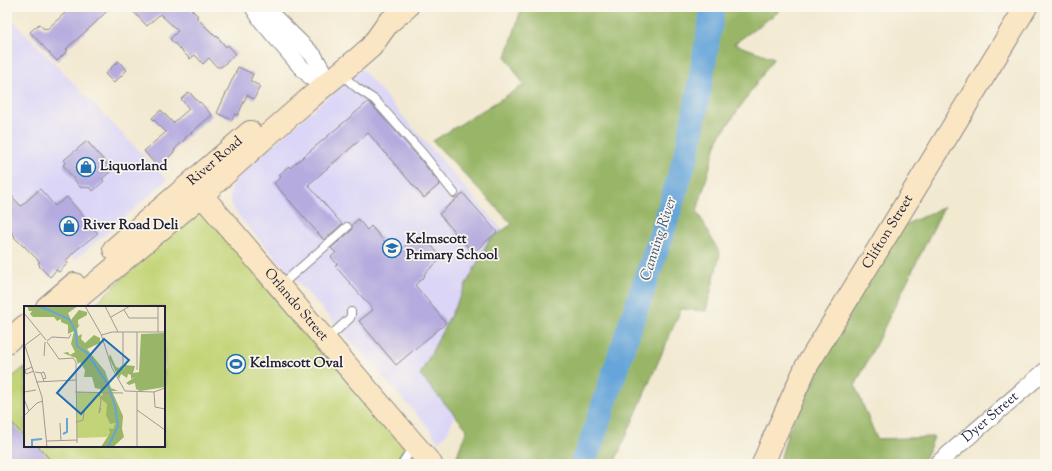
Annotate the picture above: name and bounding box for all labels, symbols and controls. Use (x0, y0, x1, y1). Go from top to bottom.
street label: River Road (184, 132, 248, 191)
shop icon: Liquorland (75, 156, 97, 178)
place label: Liquorland (100, 157, 167, 177)
street label: Clifton Street (858, 191, 919, 273)
water label: Canning River (636, 194, 683, 284)
shop icon: River Road Deli (58, 215, 80, 237)
place label: River Road Deli (83, 216, 179, 236)
place label: Kelmscott Primary School (406, 230, 498, 266)
school or university icon: Kelmscott Primary School (381, 237, 403, 259)
street label: Orlando Street (259, 264, 333, 346)
inset map (24, 306, 165, 447)
sports icon: Kelmscott Oval (225, 353, 247, 375)
place label: Kelmscott Oval (250, 354, 343, 374)
street label: Dyer Street (958, 388, 1024, 448)

